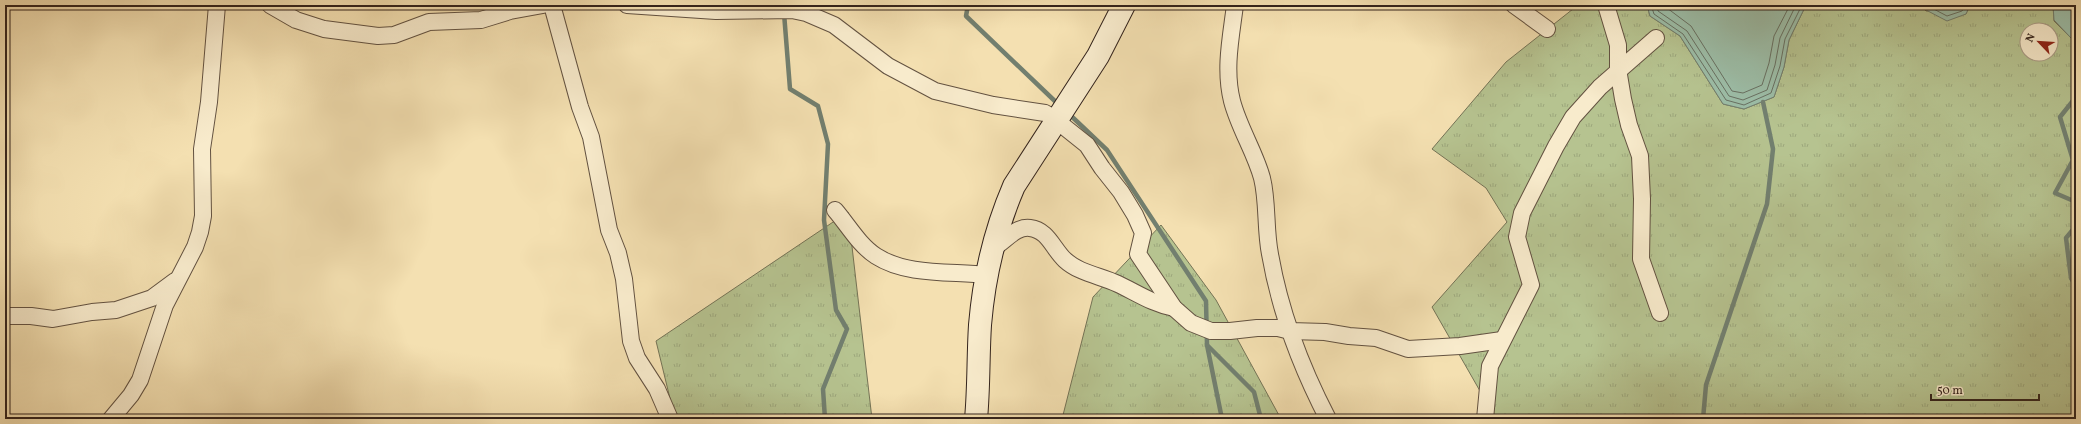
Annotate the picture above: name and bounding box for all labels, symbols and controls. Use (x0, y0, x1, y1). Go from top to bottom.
north arrow (2019, 22, 2059, 62)
text: N (2023, 32, 2040, 45)
scale bar (1931, 376, 2039, 402)
text: 50 m (1937, 383, 1963, 399)

